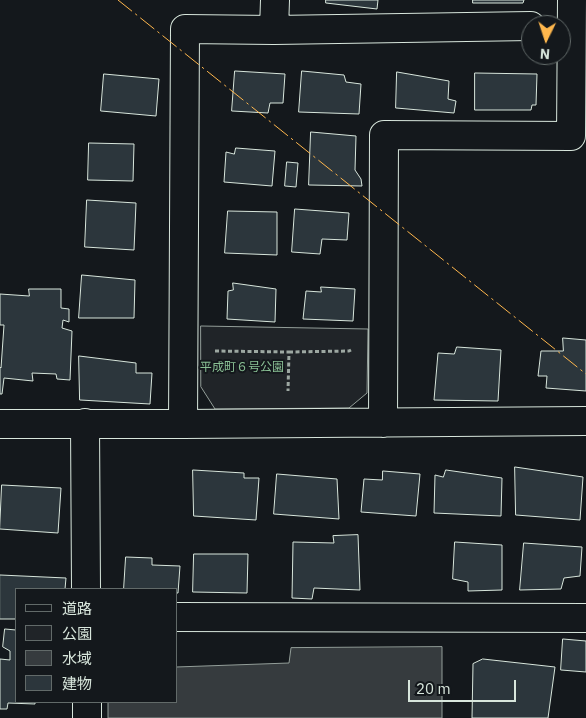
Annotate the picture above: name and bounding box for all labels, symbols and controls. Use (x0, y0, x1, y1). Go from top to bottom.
north arrow (521, 15, 571, 65)
text: N (539, 45, 551, 63)
park label: 平成町６号公園 (200, 361, 284, 375)
legend (15, 588, 178, 703)
text: 道路 (62, 599, 92, 618)
text: 公園 (62, 624, 92, 643)
text: 水域 (62, 649, 92, 668)
scale bar (411, 670, 518, 702)
text: 建物 (62, 674, 92, 693)
text: 20 m (416, 679, 451, 698)

